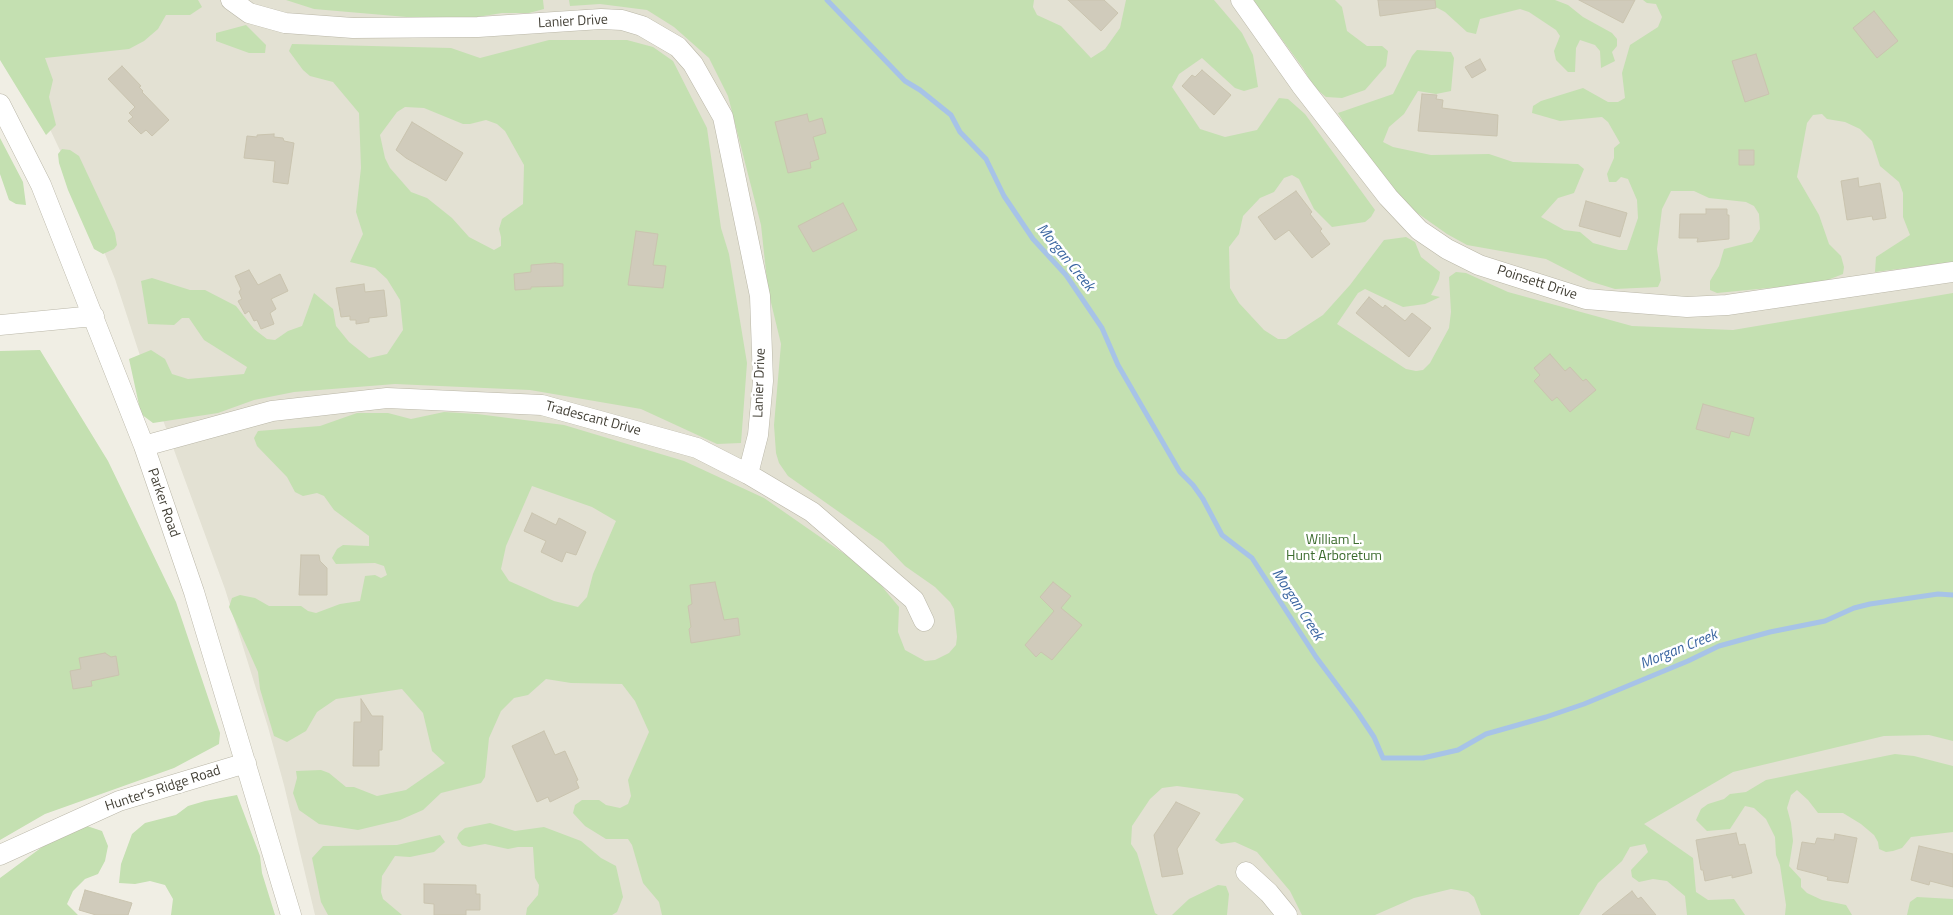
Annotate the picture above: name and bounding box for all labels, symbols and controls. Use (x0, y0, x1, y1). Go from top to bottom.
street label: Lanier Drive (538, 12, 608, 32)
water label: Morgan Creek (1032, 221, 1098, 295)
street label: Poinsett Drive (1495, 262, 1579, 304)
street label: Lanier Drive (750, 348, 770, 418)
street label: Tradescant Drive (543, 398, 643, 440)
street label: Parker Road (143, 466, 183, 540)
park label: William L. Hunt Arboretum (1286, 533, 1382, 566)
water label: Morgan Creek (1267, 566, 1327, 644)
water label: Morgan Creek (1638, 626, 1720, 674)
street label: Hunter's Ridge Road (103, 762, 223, 816)

